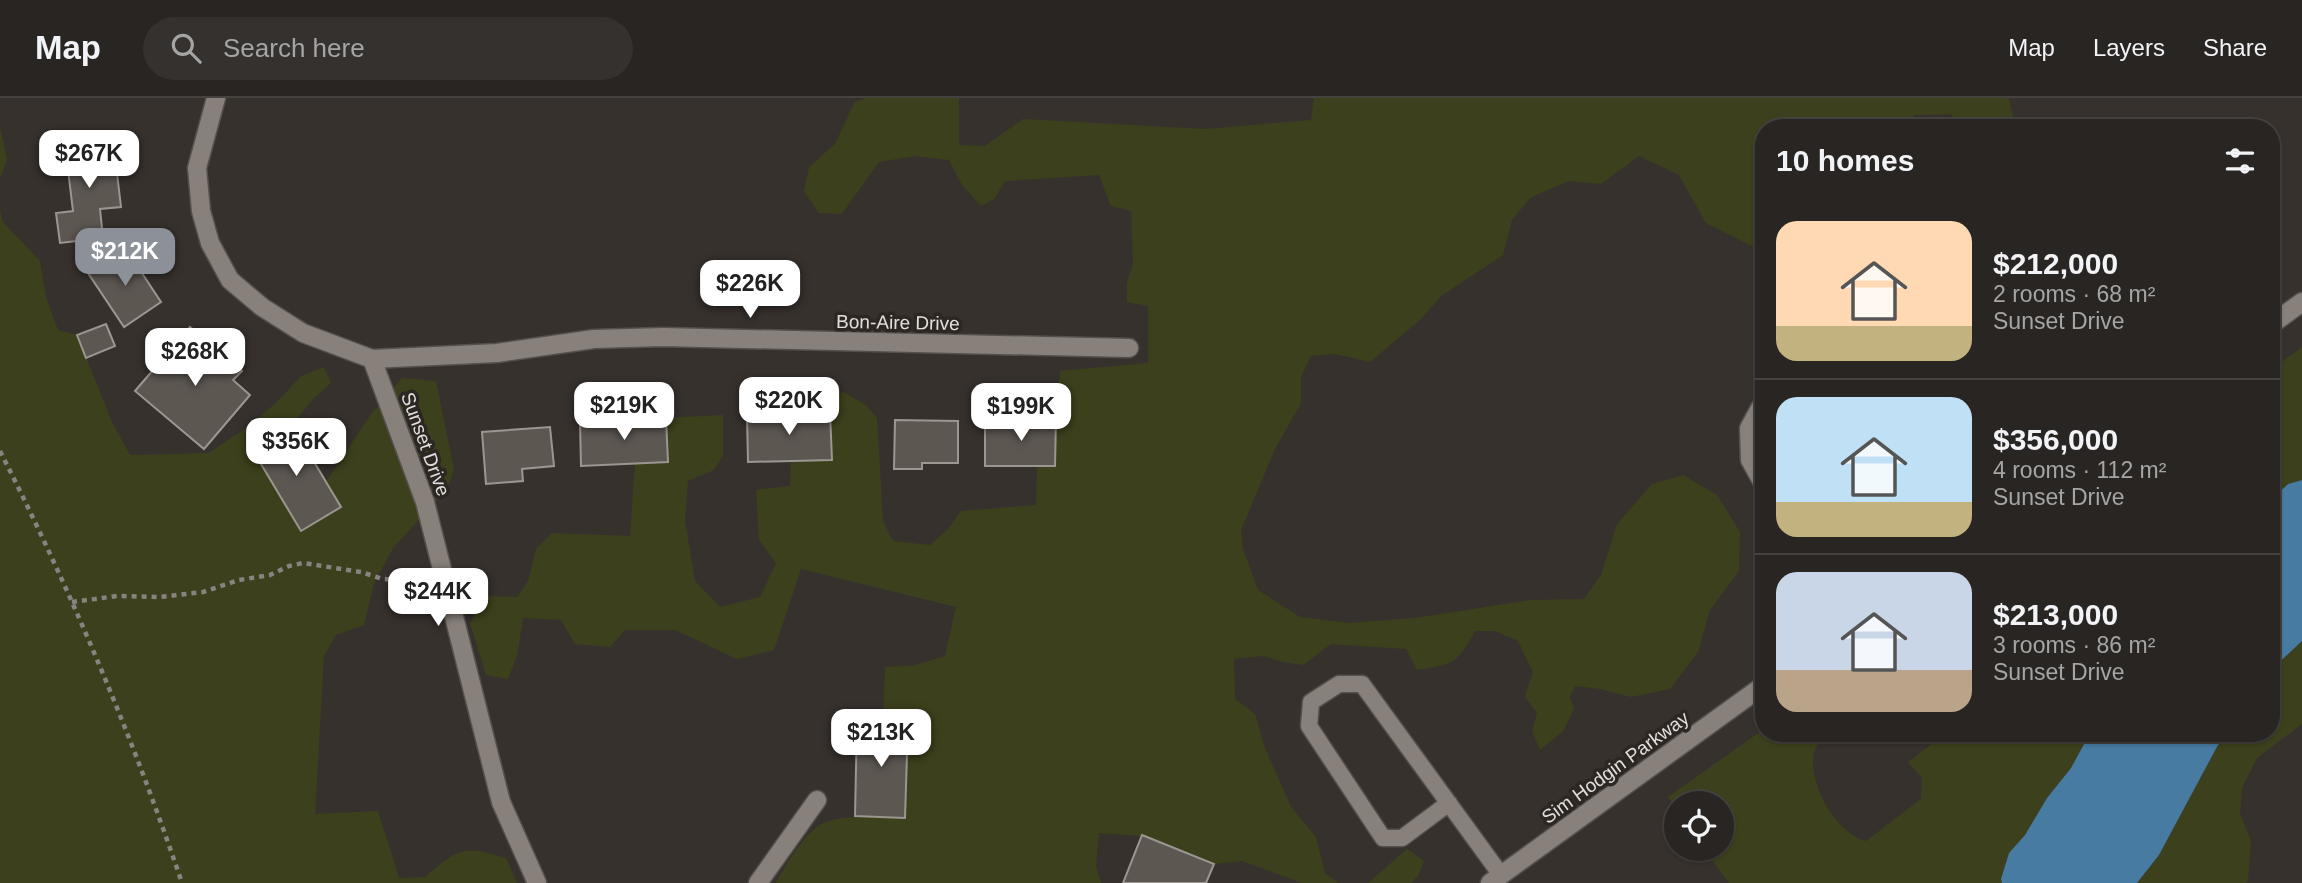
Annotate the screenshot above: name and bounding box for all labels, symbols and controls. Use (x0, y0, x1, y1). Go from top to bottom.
search box (143, 17, 633, 80)
text: Map (35, 29, 101, 66)
icon: search (167, 29, 205, 67)
text: Search here (223, 33, 365, 63)
text: Map (2008, 34, 2055, 61)
text: Layers (2093, 34, 2165, 61)
text: Share (2203, 34, 2267, 61)
pin: $267K (40, 130, 138, 190)
text: $267K (55, 140, 123, 166)
icon: filters (2221, 142, 2259, 180)
text: 10 homes (1776, 144, 1914, 177)
pin: $212K (76, 228, 174, 288)
text: $212K (91, 238, 159, 264)
text: $212,000 (1993, 247, 2118, 280)
icon: home (1832, 249, 1916, 333)
pin: $226K (701, 260, 799, 320)
text: $226K (716, 270, 784, 296)
text: 2 rooms · 68 m² (1993, 281, 2155, 307)
text: Sunset Drive (1993, 308, 2125, 334)
street label: Bon-Aire Drive (836, 311, 960, 334)
pin: $268K (146, 328, 244, 388)
text: $268K (161, 338, 229, 364)
pin: $220K (740, 378, 838, 437)
pin: $219K (575, 382, 673, 442)
pin: $199K (972, 384, 1070, 443)
text: $220K (755, 387, 823, 413)
street label: Sunset Drive (397, 389, 454, 499)
text: $219K (590, 392, 658, 418)
text: $199K (987, 393, 1055, 419)
pin: $356K (247, 418, 345, 478)
text: $356,000 (1993, 423, 2118, 456)
icon: home (1832, 425, 1916, 509)
text: $356K (262, 428, 330, 454)
text: 4 rooms · 112 m² (1993, 457, 2166, 483)
text: Sunset Drive (1993, 484, 2125, 510)
pin: $244K (389, 568, 487, 628)
text: $244K (404, 578, 472, 604)
text: $213,000 (1993, 598, 2118, 631)
icon: home (1832, 600, 1916, 684)
text: 3 rooms · 86 m² (1993, 632, 2155, 658)
text: Sunset Drive (1993, 659, 2125, 685)
street label: Sim Hodgin Parkway (1538, 707, 1693, 828)
pin: $213K (832, 710, 930, 769)
text: $213K (847, 719, 915, 745)
map controls (1664, 791, 1734, 861)
button: locate (1664, 791, 1734, 861)

